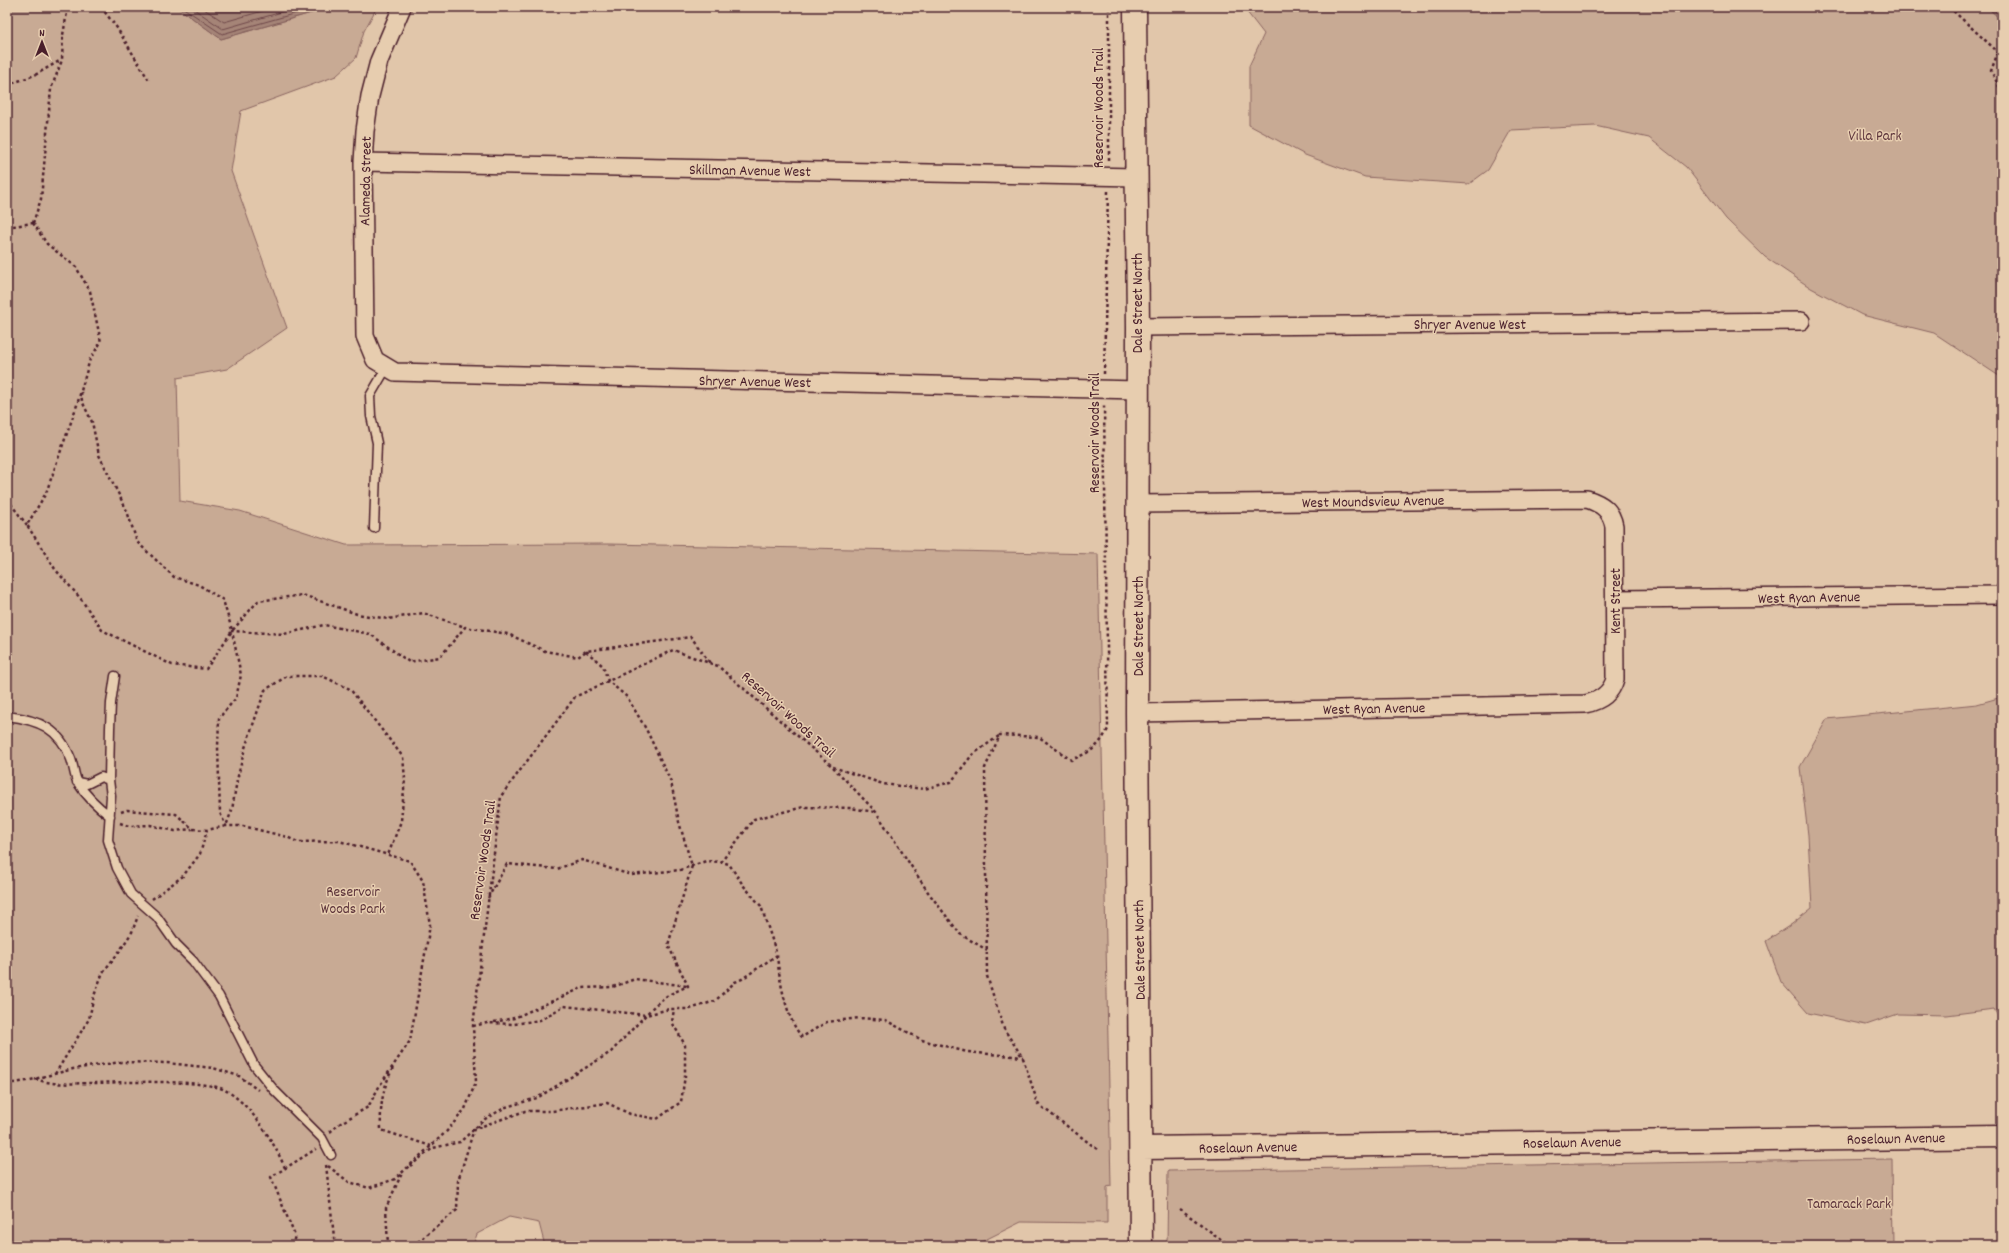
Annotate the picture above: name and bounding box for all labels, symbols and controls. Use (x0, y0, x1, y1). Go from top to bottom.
north arrow (22, 22, 62, 62)
text: N (39, 26, 45, 42)
street label: Reservoir Woods Trail (1089, 47, 1111, 168)
park label: Villa Park (1848, 126, 1902, 148)
street label: Alameda Street (355, 136, 379, 226)
street label: Skillman Avenue West (689, 160, 812, 184)
street label: Dale Street North (1128, 253, 1150, 353)
street label: Shryer Avenue West (1414, 315, 1527, 337)
street label: Shryer Avenue West (699, 371, 812, 395)
street label: Reservoir Woods Trail (1085, 372, 1107, 493)
street label: West Moundsview Avenue (1302, 491, 1445, 515)
street label: Kent Street (1606, 568, 1628, 634)
street label: Dale Street North (1129, 576, 1151, 676)
street label: West Ryan Avenue (1758, 587, 1861, 611)
street label: Reservoir Woods Trail (735, 667, 840, 764)
street label: West Ryan Avenue (1323, 698, 1426, 722)
street label: Reservoir Woods Trail (465, 799, 503, 922)
park label: Reservoir Woods Park (321, 882, 385, 921)
street label: Dale Street North (1129, 899, 1153, 1000)
street label: Roselawn Avenue (1847, 1128, 1946, 1152)
street label: Roselawn Avenue (1523, 1132, 1622, 1156)
street label: Roselawn Avenue (1199, 1137, 1298, 1161)
park label: Tamarack Park (1807, 1194, 1891, 1216)

